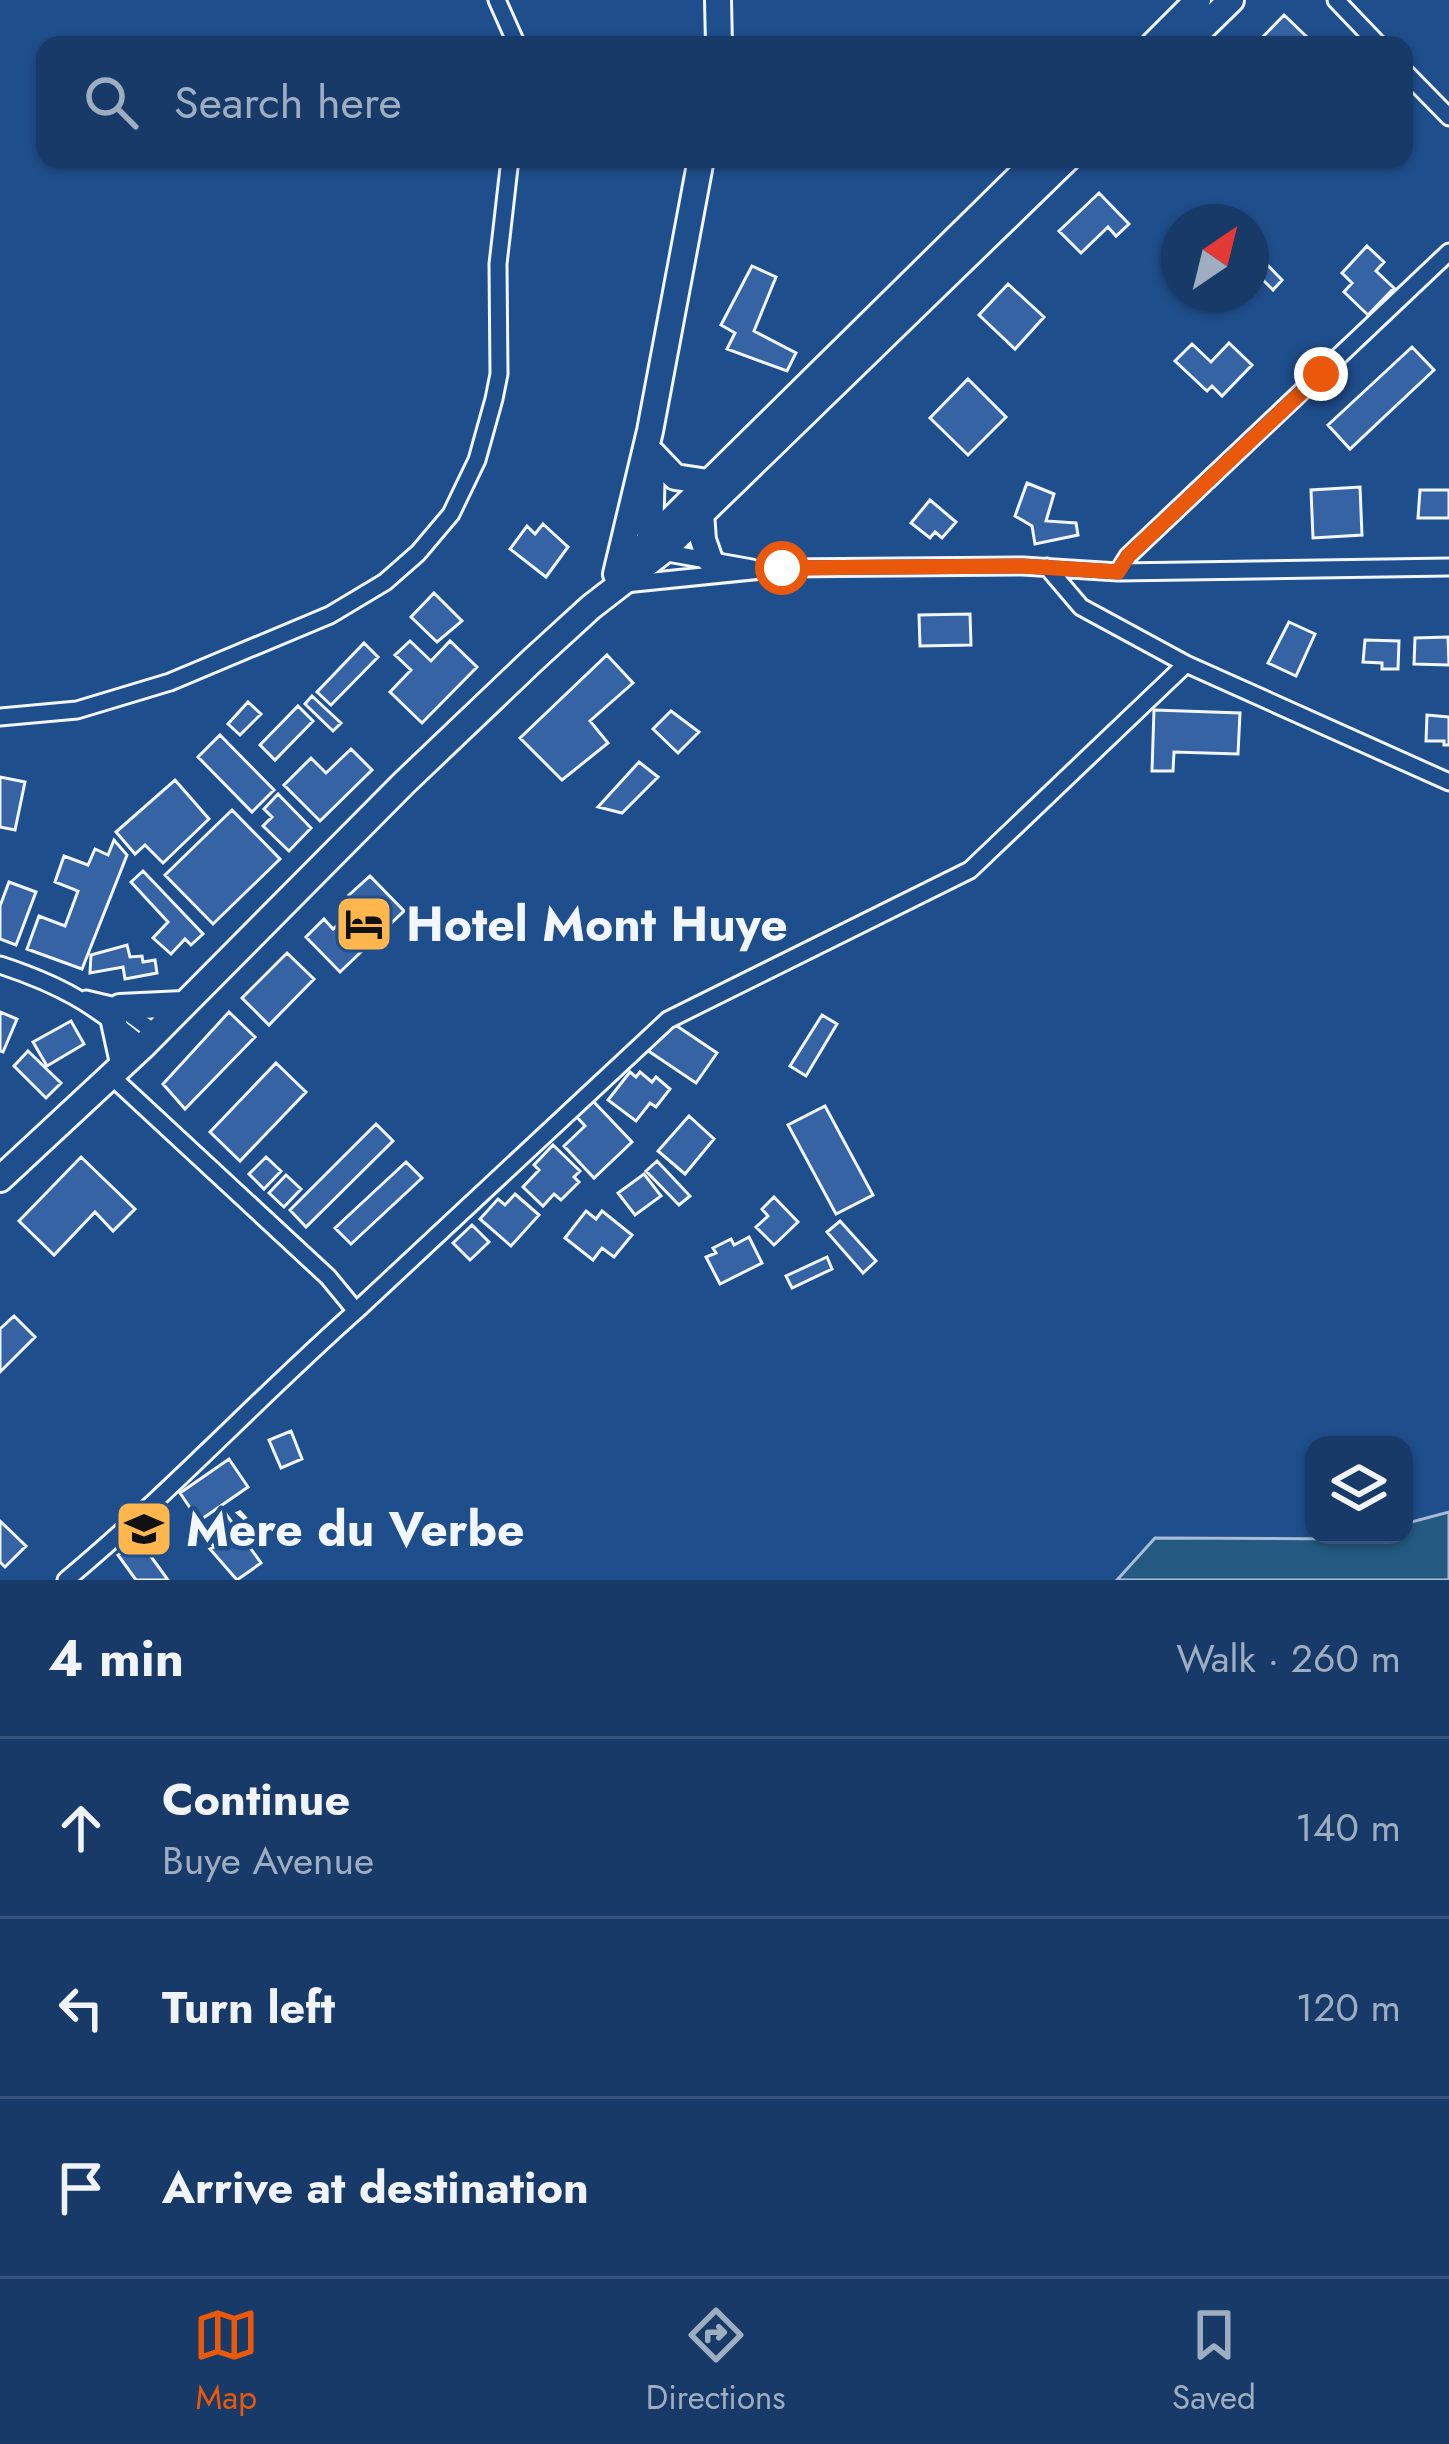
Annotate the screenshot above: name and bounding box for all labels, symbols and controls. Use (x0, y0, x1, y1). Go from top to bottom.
search box (36, 36, 1413, 168)
icon: search (78, 69, 144, 135)
text: Search here (174, 70, 402, 135)
north arrow (1161, 204, 1269, 312)
route end (1294, 347, 1348, 401)
route start (755, 541, 809, 595)
place label: Hotel Mont Huye (406, 890, 788, 959)
hotel icon: Hotel Mont Huye (333, 893, 395, 955)
map controls (1305, 1436, 1413, 1544)
button: layers (1305, 1436, 1413, 1544)
place label: Mère du Verbe (186, 1495, 525, 1564)
school or university icon: Mère du Verbe (113, 1498, 175, 1560)
text: 4 min (48, 1621, 184, 1695)
text: Walk · 260 m (1176, 1630, 1401, 1687)
text: Continue (162, 1767, 350, 1832)
icon: ahead (48, 1795, 114, 1861)
text: 140 m (1295, 1799, 1401, 1856)
text: Buye Avenue (162, 1832, 374, 1889)
icon: left (48, 1975, 114, 2041)
text: Turn left (162, 1975, 335, 2040)
text: 120 m (1296, 1979, 1401, 2036)
icon: arrive (48, 2155, 114, 2221)
text: Arrive at destination (162, 2155, 589, 2220)
tab: Map (193, 2302, 259, 2421)
tab: Directions (646, 2302, 786, 2421)
tab: Saved (1172, 2302, 1256, 2421)

